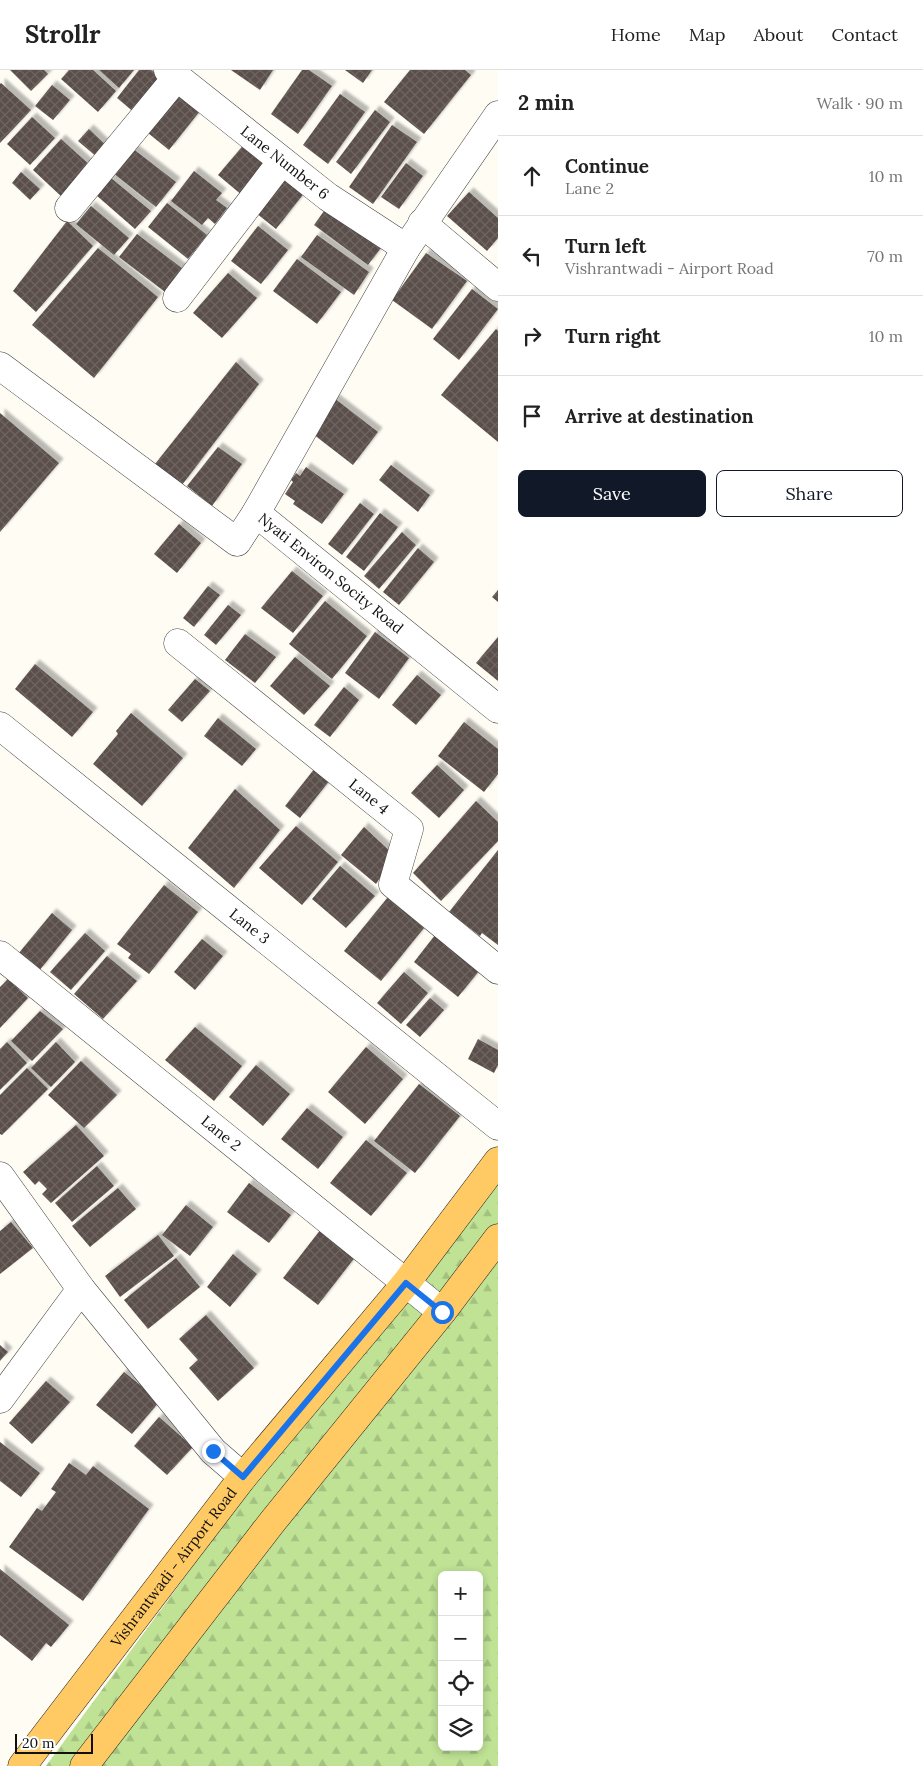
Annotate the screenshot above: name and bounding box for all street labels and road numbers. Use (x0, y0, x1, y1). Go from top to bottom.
street label: Lane Number 6 (237, 121, 333, 203)
street label: Nyati Environ Socity Road (254, 509, 407, 638)
street label: Lane 4 (345, 774, 393, 818)
street label: Lane 3 (226, 904, 274, 948)
street label: Lane 2 (197, 1111, 245, 1155)
street label: Vishrantwadi - Airport Road (106, 1483, 241, 1652)

